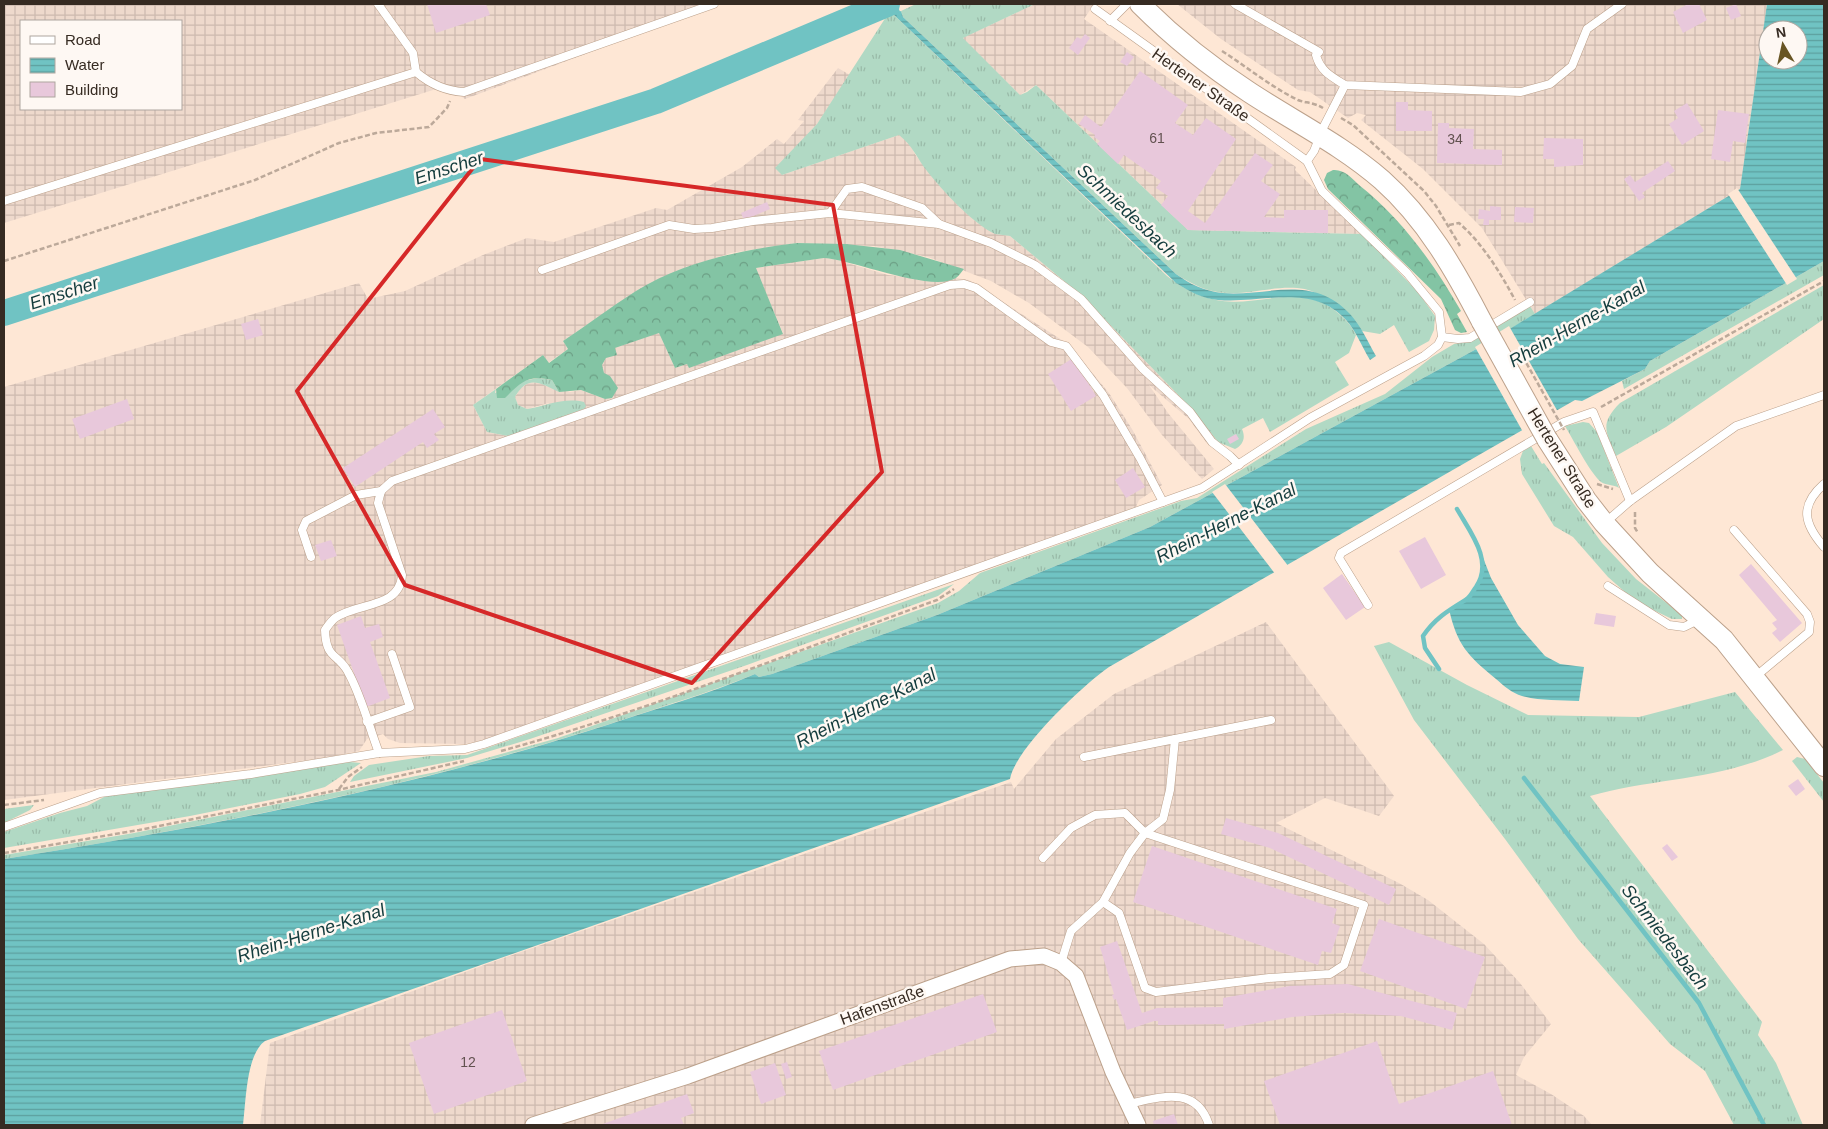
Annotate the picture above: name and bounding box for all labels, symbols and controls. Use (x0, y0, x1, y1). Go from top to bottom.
legend (20, 20, 182, 110)
north arrow (1758, 20, 1808, 70)
text: N (1775, 23, 1787, 41)
text: Road (65, 31, 101, 48)
street label: Hertener Straße (1149, 45, 1253, 125)
text: Water (65, 56, 104, 73)
text: Building (65, 81, 118, 98)
house number: 61 (1149, 130, 1165, 146)
house number: 34 (1447, 131, 1463, 147)
water label: Emscher (412, 147, 487, 188)
water label: Schmiedesbach (1073, 160, 1181, 262)
water label: Emscher (27, 272, 102, 313)
water label: Rhein-Herne-Kanal (1505, 276, 1650, 371)
street label: Hertener Straße (1524, 405, 1600, 511)
water label: Rhein-Herne-Kanal (1153, 479, 1300, 567)
water label: Rhein-Herne-Kanal (793, 664, 940, 752)
water label: Schmiedesbach (1618, 880, 1712, 994)
water label: Rhein-Herne-Kanal (235, 899, 388, 966)
street label: Hafenstraße (838, 982, 926, 1028)
house number: 12 (460, 1054, 476, 1070)

